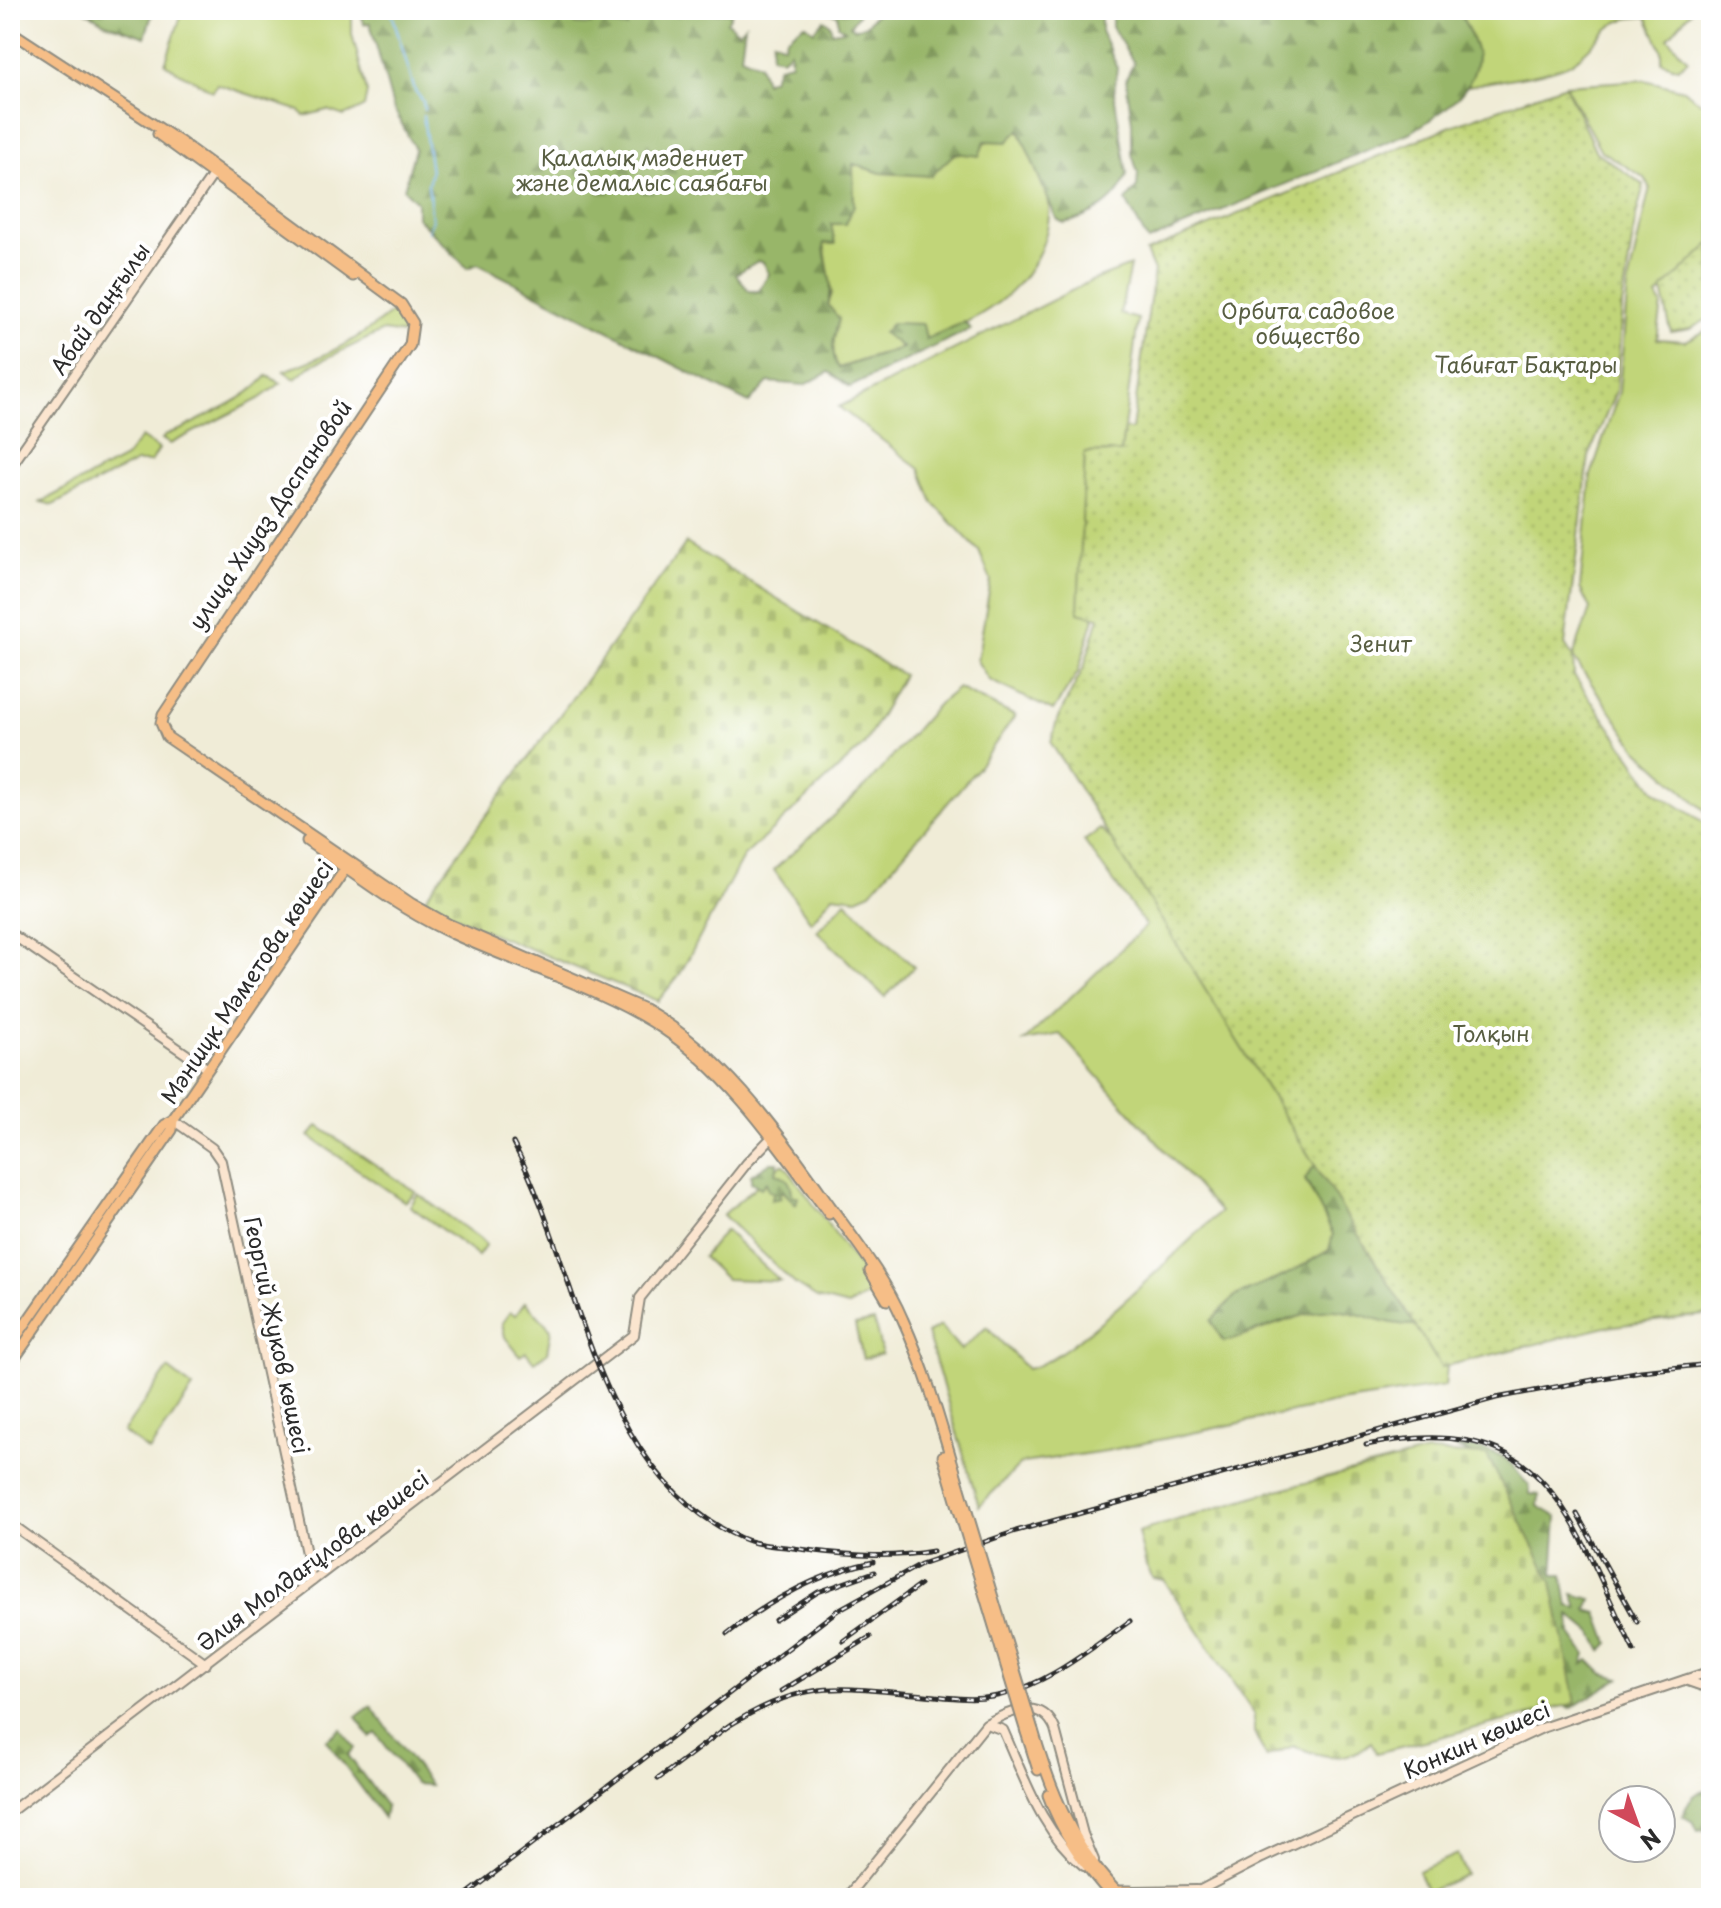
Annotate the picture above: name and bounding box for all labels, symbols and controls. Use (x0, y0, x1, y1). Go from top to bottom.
park label: Қалалық мәдениет және демалыс саябағы (516, 140, 768, 198)
street label: Абай даңғылы (41, 235, 157, 381)
park label: Орбита садовое общество (1221, 293, 1395, 351)
park label: Табиғат Бақтары (1434, 347, 1618, 380)
street label: улица Хиуаз Доспановой (180, 392, 358, 636)
park label: Зенит (1350, 626, 1413, 659)
street label: Мәншүк Мәметова көшесі (152, 852, 340, 1110)
park label: Толқын (1452, 1016, 1530, 1049)
street label: Георгий Жуков көшесі (237, 1213, 319, 1457)
street label: Әлия Молдағұлова көшесі (189, 1462, 435, 1658)
street label: Конкин көшесі (1397, 1692, 1555, 1786)
north arrow (1597, 1784, 1677, 1864)
text: N (1634, 1822, 1669, 1858)

